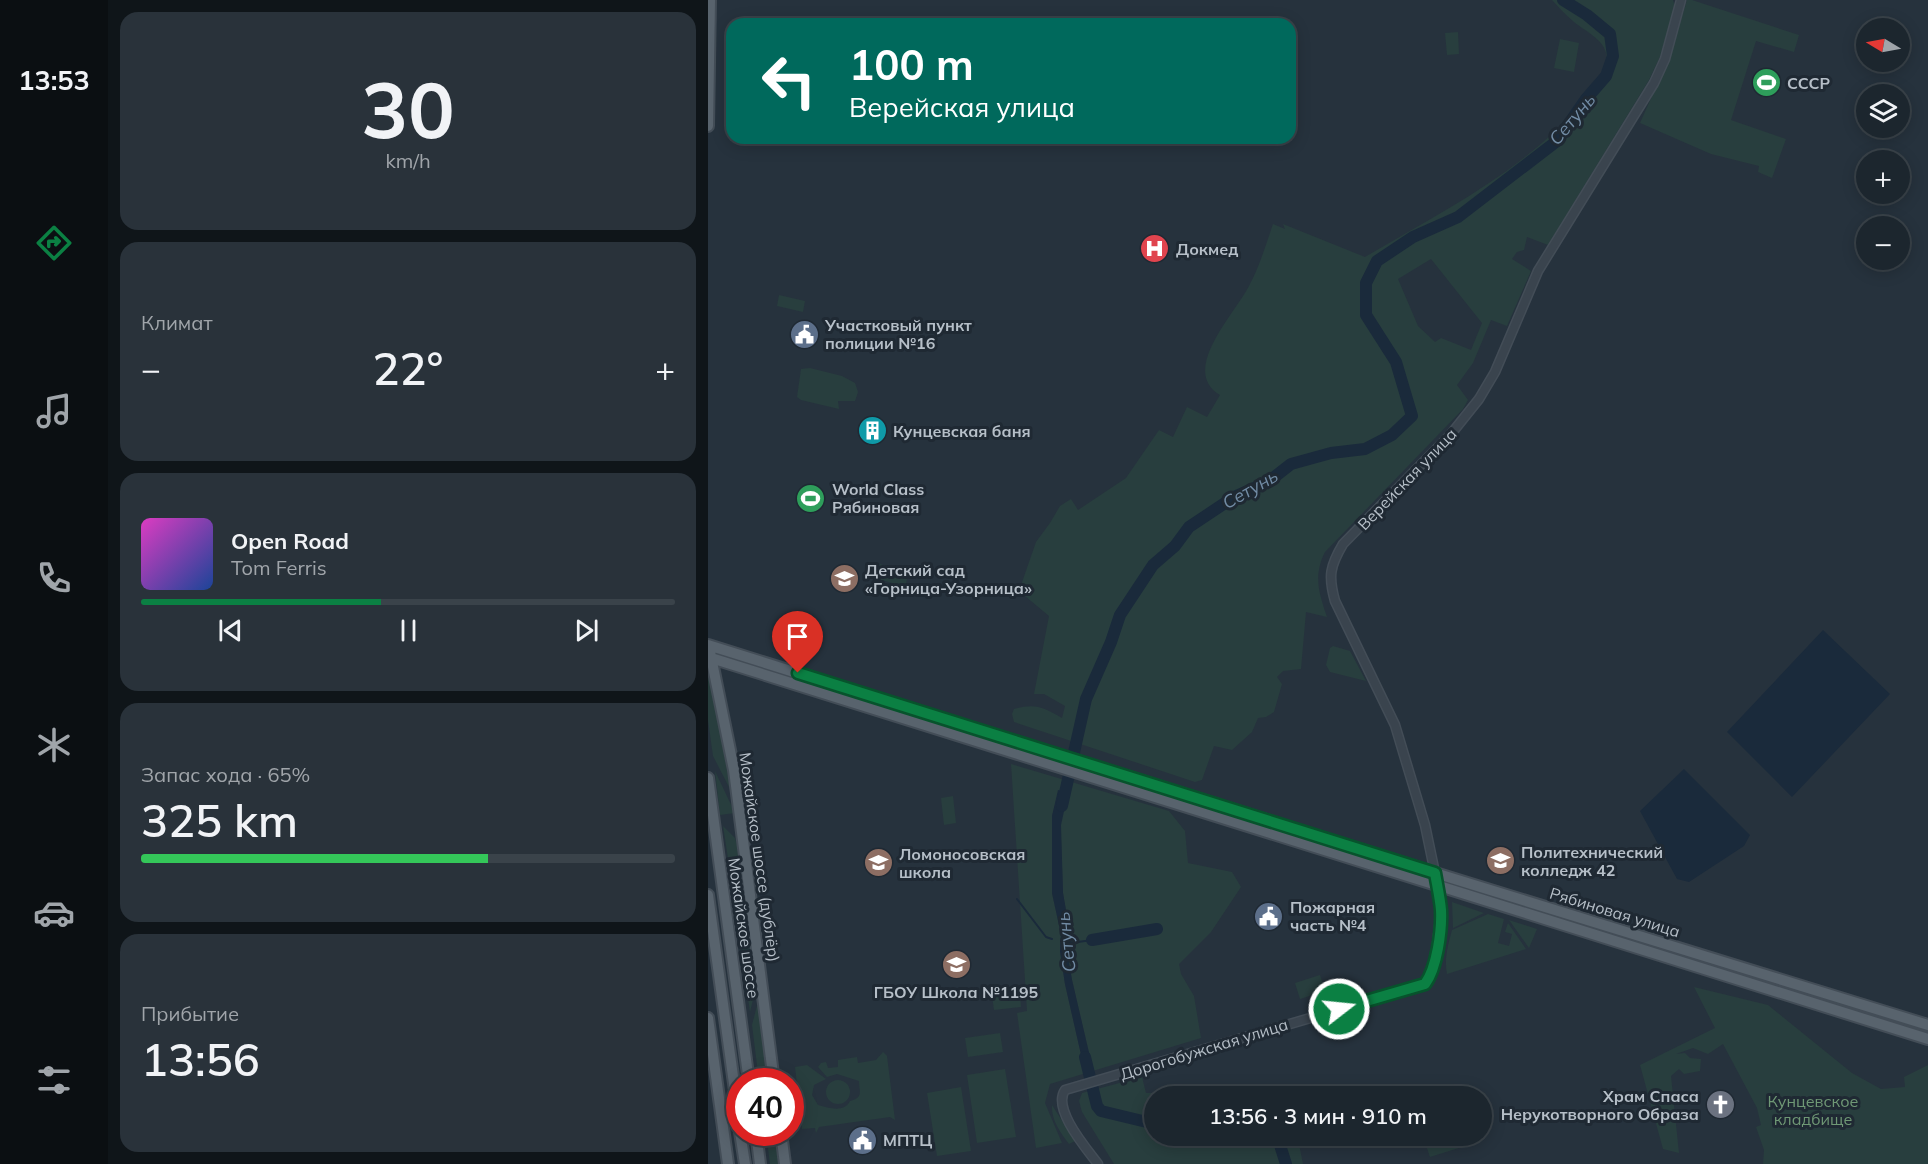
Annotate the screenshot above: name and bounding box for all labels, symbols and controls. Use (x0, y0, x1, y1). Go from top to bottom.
north arrow (1856, 18, 1910, 72)
map controls (1856, 18, 1910, 270)
text: 100 m (849, 38, 974, 91)
icon: left (750, 42, 828, 120)
text: 30 (361, 60, 455, 158)
text: 13:53 (18, 63, 90, 97)
sports icon: СССР (1750, 67, 1782, 99)
place label: СССР (1787, 73, 1830, 93)
button: layers (1856, 84, 1910, 138)
water label: Сетунь (1544, 88, 1600, 150)
text: Верейская улица (849, 90, 1075, 124)
text: km/h (385, 148, 431, 173)
button: + (1856, 150, 1910, 204)
button: − (1856, 216, 1910, 270)
icon: directions (33, 222, 75, 264)
hospital icon: Докмед (1139, 233, 1171, 265)
place label: Докмед (1176, 239, 1238, 259)
text: Климат (141, 310, 213, 335)
place label: Участковый пункт полиции №16 (824, 315, 972, 353)
public building icon: Участковый пункт полиции №16 (788, 318, 820, 350)
text: 22° (373, 340, 443, 396)
text: − (141, 348, 161, 389)
text: + (655, 348, 675, 389)
icon: music (33, 390, 75, 432)
building icon: Кунцевская баня (856, 415, 888, 447)
place label: Кунцевская баня (893, 421, 1031, 441)
street label: Верейская улица (1353, 424, 1461, 534)
water label: Сетунь (1218, 464, 1282, 514)
place label: World Class Рябиновая (832, 479, 924, 517)
sports icon: World Class Рябиновая (795, 482, 827, 514)
text: Open Road (231, 527, 349, 555)
text: Tom Ferris (231, 555, 327, 580)
icon: phone (33, 557, 75, 599)
place label: Детский сад «Горница-Узорница» (865, 560, 1032, 598)
school or university icon: Детский сад «Горница-Узорница» (828, 563, 860, 595)
pin (772, 611, 823, 673)
icon: previous (214, 614, 247, 647)
icon: pause (392, 614, 425, 647)
icon: next (570, 614, 603, 647)
icon: arrive (781, 620, 814, 653)
icon: climate (33, 724, 75, 766)
street label: Можайское шоссе (дублёр) (736, 751, 784, 963)
text: Запас хода · 65% (141, 762, 310, 787)
text: 325 km (141, 792, 298, 848)
place label: Политехнический колледж 42 (1521, 842, 1663, 880)
place label: Ломоносовская школа (899, 844, 1025, 882)
school or university icon: Политехнический колледж 42 (1484, 845, 1516, 877)
school or university icon: Ломоносовская школа (862, 847, 894, 879)
street label: Можайское шоссе (725, 857, 763, 999)
street label: Рябиновая улица (1547, 883, 1683, 941)
icon: car (33, 892, 75, 934)
place label: Пожарная часть №4 (1290, 897, 1375, 935)
public building icon: Пожарная часть №4 (1253, 900, 1285, 932)
water label: Сетунь (1051, 910, 1081, 973)
school or university icon: ГБОУ Школа №1195 (940, 948, 972, 980)
position arrow (1307, 977, 1371, 1041)
place label: ГБОУ Школа №1195 (874, 982, 1039, 1002)
text: Прибытие (141, 1001, 239, 1026)
street label: Дорогобужская улица (1118, 1014, 1290, 1084)
text: 13:56 (141, 1031, 260, 1087)
icon: filters (33, 1059, 75, 1101)
speed limit sign: 40 (726, 1068, 804, 1146)
place label: Храм Спаса Нерукотворного Образа (1501, 1086, 1699, 1124)
church icon: Храм Спаса Нерукотворного Образа (1704, 1089, 1736, 1121)
park label: Кунцевское кладбище (1768, 1091, 1859, 1129)
text: 13:56 · 3 мин · 910 m (1209, 1102, 1427, 1130)
public building icon: МПТЦ (846, 1124, 878, 1156)
place label: МПТЦ (883, 1130, 932, 1150)

